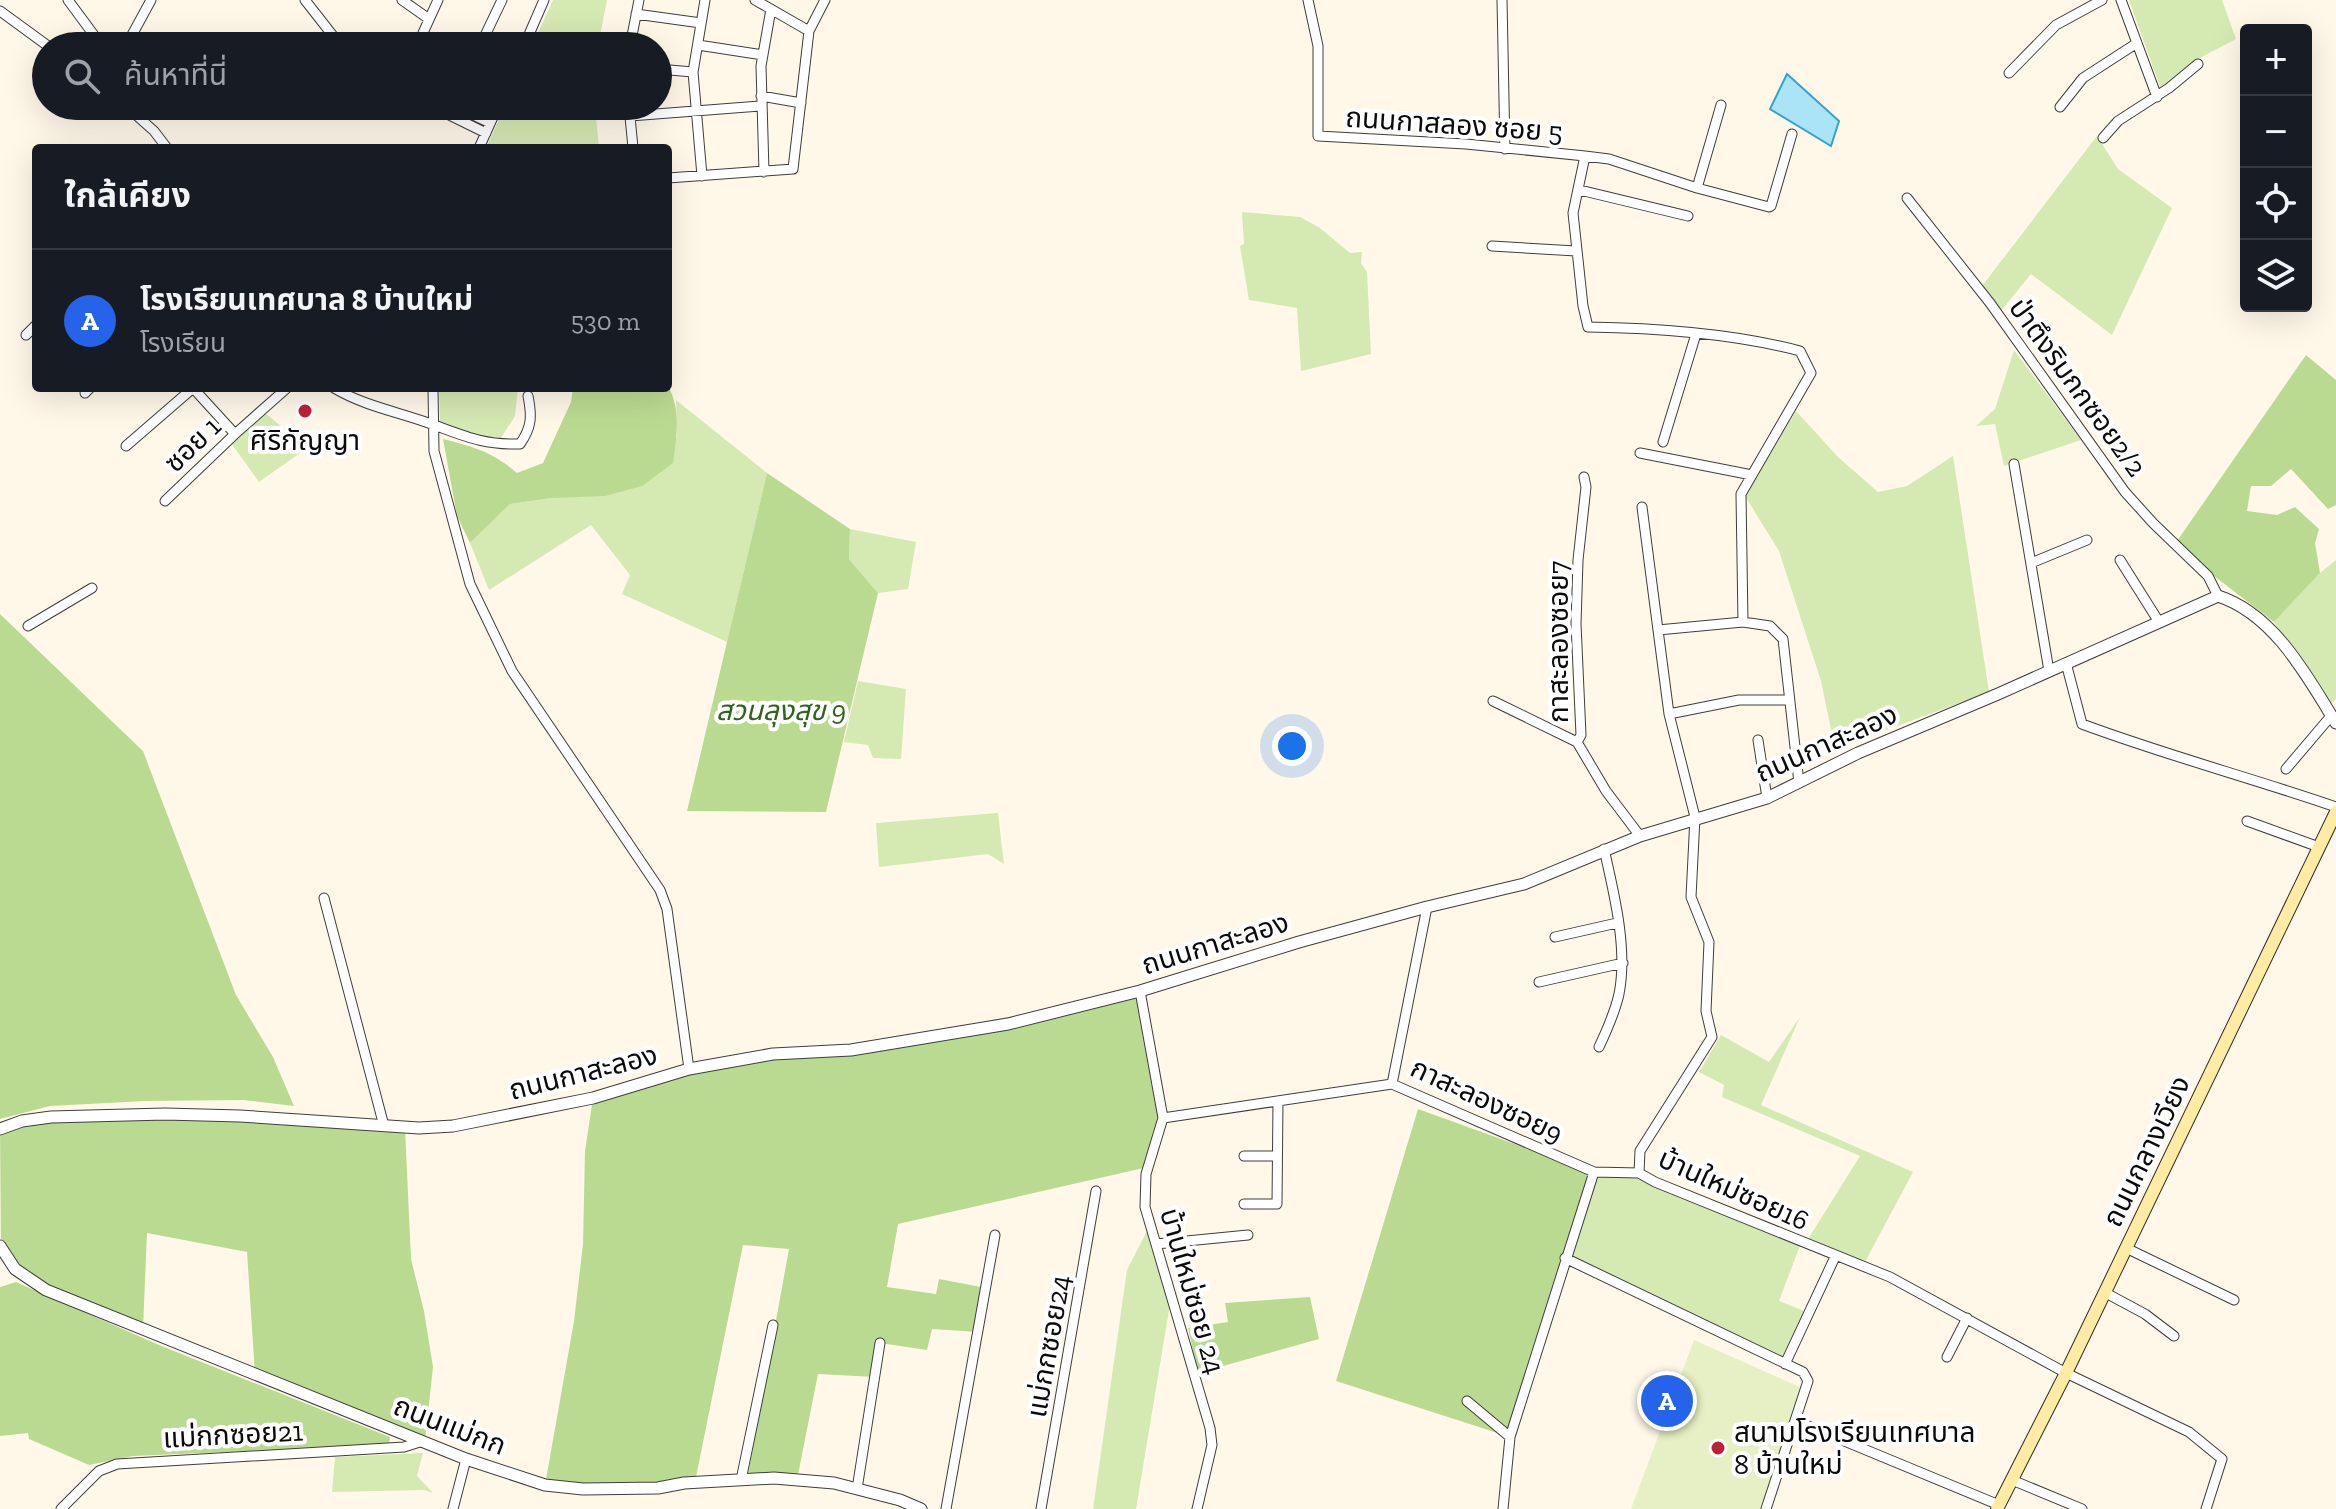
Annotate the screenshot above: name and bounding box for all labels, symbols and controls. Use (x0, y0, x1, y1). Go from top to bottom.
map controls (2240, 24, 2312, 312)
button: + (2240, 24, 2312, 96)
search box (32, 32, 672, 120)
icon: search (60, 54, 104, 98)
text: ค้นหาที่นี่ (124, 57, 227, 93)
button: − (2240, 96, 2312, 168)
street label: ถนนกาสลอง ซอย 5 (1344, 100, 1564, 149)
button: locate (2240, 168, 2312, 240)
text: ใกล้เคียง (64, 175, 191, 216)
button: layers (2240, 240, 2312, 312)
text: โรงเรียนเทศบาล 8 บ้านใหม่ (140, 282, 473, 318)
street label: ป่าตึงริมกกซอย2/2 (2002, 292, 2153, 483)
text: A (81, 305, 99, 337)
text: 530 m (571, 305, 640, 337)
text: โรงเรียน (140, 327, 226, 359)
marker: ศิริกัญญา (296, 402, 314, 420)
street label: ซอย 1 (157, 410, 227, 479)
place label: ศิริกัญญา (250, 424, 360, 457)
street label: กาสะลองซอย7 (1542, 561, 1575, 723)
park label: สวนลุงสุข 9 (716, 694, 846, 728)
street label: ถนนกาสะลอง (1750, 697, 1902, 789)
your location (1272, 726, 1312, 766)
street label: ถนนกาสะลอง (1138, 905, 1293, 981)
street label: ถนนกาสะลอง (505, 1038, 661, 1107)
street label: กาสะลองซอย9 (1406, 1051, 1568, 1150)
street label: ถนนกลางเวียง (2096, 1070, 2197, 1232)
street label: บ้านใหม่ซอย16 (1654, 1142, 1814, 1237)
street label: บ้านใหม่ซอย 24 (1153, 1204, 1232, 1378)
street label: แม่กกซอย24 (1020, 1272, 1077, 1420)
pin: A (1641, 1371, 1693, 1431)
street label: ถนนแม่กก (389, 1389, 511, 1462)
street label: แม่กกซอย21 (162, 1414, 304, 1455)
place label: สนามโรงเรียนเทศบาล 8 บ้านใหม่ (1734, 1416, 1975, 1481)
marker: สนามโรงเรียนเทศบาล 8 บ้านใหม่ (1709, 1439, 1727, 1457)

